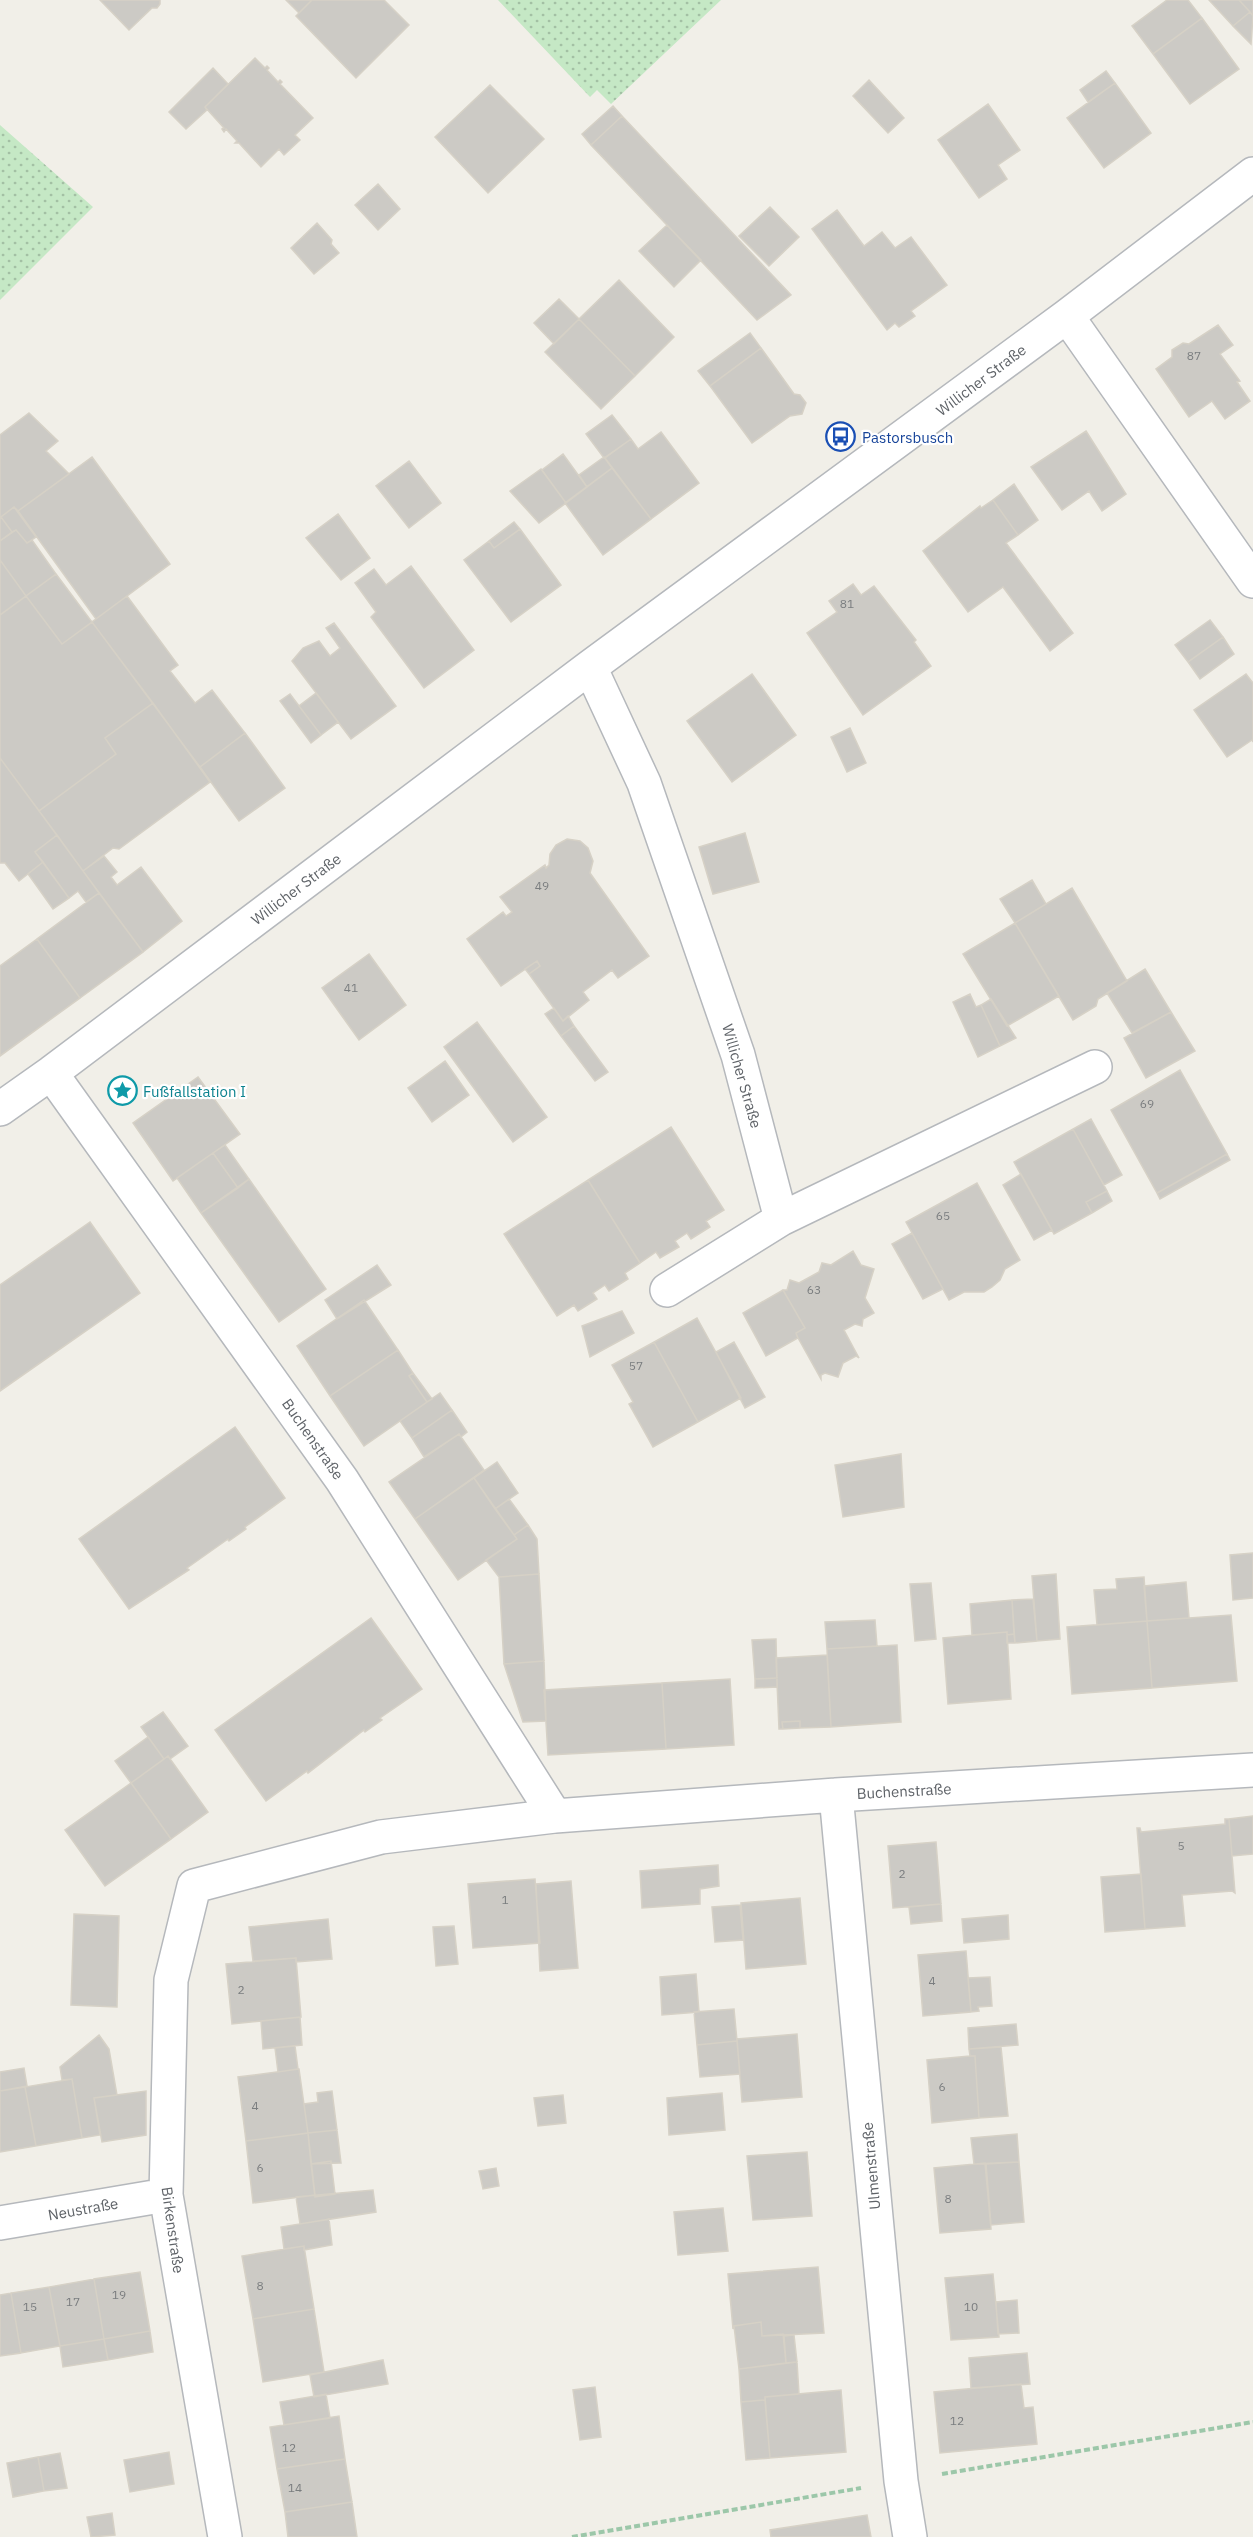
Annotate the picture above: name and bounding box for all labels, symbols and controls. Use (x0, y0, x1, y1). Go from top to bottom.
street label: Willicher Straße (932, 340, 1030, 420)
house number: 87 (1187, 348, 1201, 363)
bus stop icon: Pastorsbusch (825, 421, 857, 453)
place label: Pastorsbusch (862, 428, 953, 447)
house number: 81 (840, 596, 854, 611)
street label: Willicher Straße (247, 849, 345, 929)
house number: 49 (535, 878, 549, 893)
house number: 41 (344, 980, 358, 995)
street label: Willicher Straße (718, 1022, 766, 1130)
place icon: Fußfallstation I (106, 1075, 138, 1107)
place label: Fußfallstation I (143, 1082, 246, 1101)
house number: 69 (1140, 1096, 1154, 1111)
house number: 65 (936, 1208, 950, 1223)
house number: 63 (807, 1282, 821, 1297)
house number: 57 (629, 1358, 643, 1373)
street label: Buchenstraße (278, 1395, 348, 1483)
street label: Buchenstraße (856, 1779, 952, 1803)
house number: 5 (1177, 1838, 1185, 1853)
house number: 2 (898, 1866, 906, 1881)
house number: 1 (501, 1892, 509, 1907)
house number: 4 (928, 1973, 936, 1988)
house number: 2 (237, 1982, 245, 1997)
house number: 6 (938, 2079, 946, 2094)
house number: 4 (251, 2098, 259, 2113)
street label: Ulmenstraße (858, 2121, 884, 2211)
house number: 6 (256, 2160, 264, 2175)
street label: Birkenstraße (158, 2185, 188, 2275)
house number: 8 (944, 2191, 952, 2206)
street label: Neustraße (46, 2193, 120, 2225)
house number: 8 (256, 2278, 264, 2293)
house number: 19 (112, 2287, 126, 2302)
house number: 17 (66, 2294, 80, 2309)
house number: 15 (23, 2299, 37, 2314)
house number: 10 (964, 2299, 978, 2314)
house number: 12 (950, 2413, 964, 2428)
house number: 12 (282, 2440, 296, 2455)
house number: 14 (288, 2480, 302, 2495)

